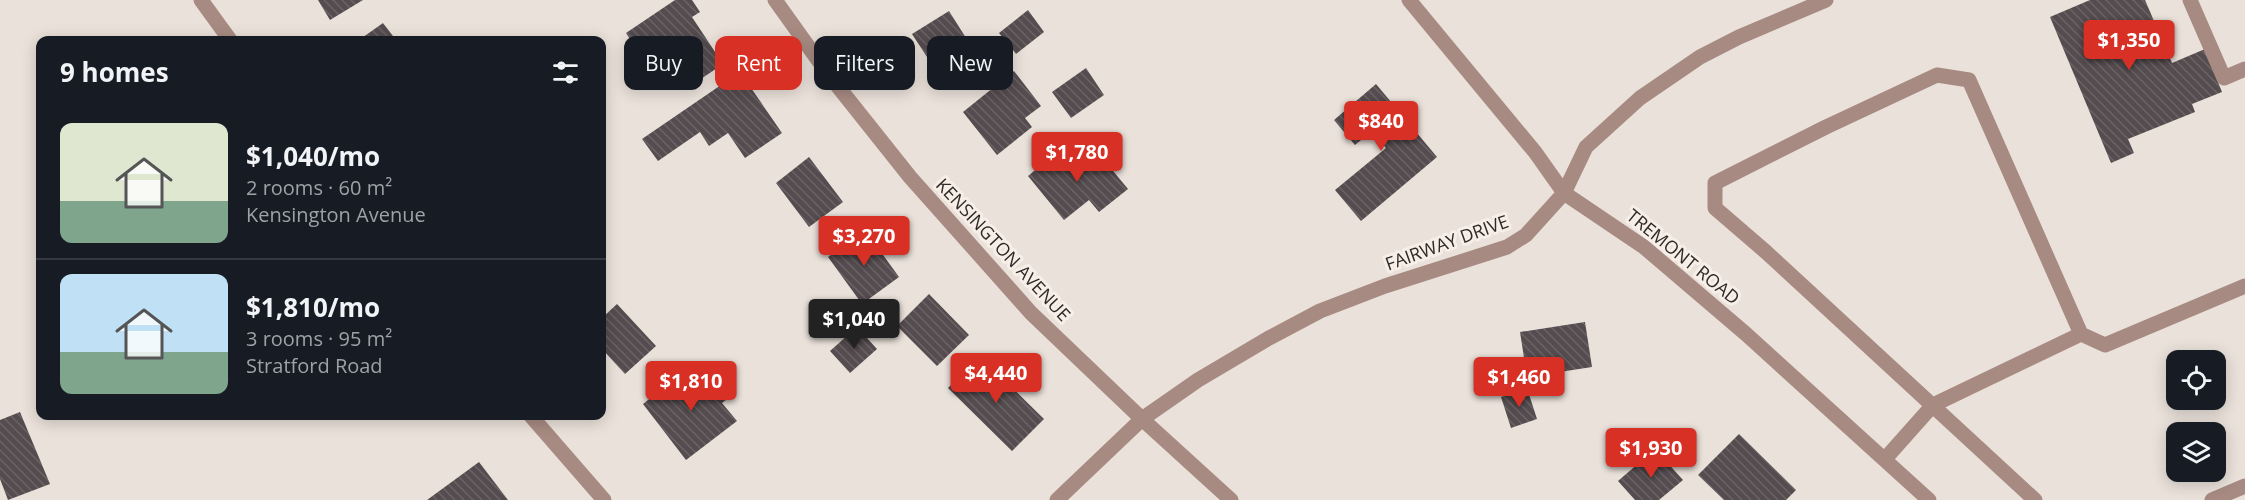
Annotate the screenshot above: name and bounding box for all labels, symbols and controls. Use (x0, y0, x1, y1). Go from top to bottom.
pin: $1,350 (2080, 20, 2178, 71)
text: $1,350 (2098, 26, 2160, 53)
chip: Buy (624, 36, 703, 90)
chip: Rent (715, 36, 802, 90)
chip: Filters (814, 36, 915, 90)
chip: New (927, 36, 1013, 90)
text: 9 homes (60, 54, 169, 90)
icon: filters (549, 56, 582, 89)
pin: $840 (1345, 101, 1417, 152)
text: $840 (1358, 107, 1404, 134)
pin: $1,780 (1028, 132, 1126, 183)
text: $1,040/mo (246, 138, 380, 174)
text: $1,780 (1046, 138, 1108, 165)
icon: home (108, 147, 180, 219)
street label: KENSINGTON AVENUE (931, 173, 1076, 326)
text: 2 rooms · 60 m² (246, 174, 392, 201)
text: Kensington Avenue (246, 201, 426, 228)
street label: TREMONT ROAD (1622, 203, 1745, 309)
street label: FAIRWAY DRIVE (1382, 209, 1512, 275)
pin: $3,270 (815, 216, 913, 267)
text: $3,270 (833, 222, 895, 249)
text: $1,810/mo (246, 289, 380, 325)
icon: home (108, 298, 180, 370)
pin: $1,040 (805, 299, 903, 350)
text: $1,040 (823, 305, 885, 332)
text: 3 rooms · 95 m² (246, 325, 392, 352)
map controls (2166, 350, 2226, 482)
button: locate (2166, 350, 2226, 410)
text: Stratford Road (246, 352, 383, 379)
pin: $4,440 (947, 353, 1045, 404)
pin: $1,460 (1470, 357, 1568, 408)
text: $4,440 (965, 359, 1027, 386)
pin: $1,810 (642, 361, 740, 412)
text: $1,460 (1488, 363, 1550, 390)
text: $1,810 (660, 367, 722, 394)
button: layers (2166, 422, 2226, 482)
pin: $1,930 (1602, 428, 1700, 479)
text: $1,930 (1620, 434, 1682, 461)

